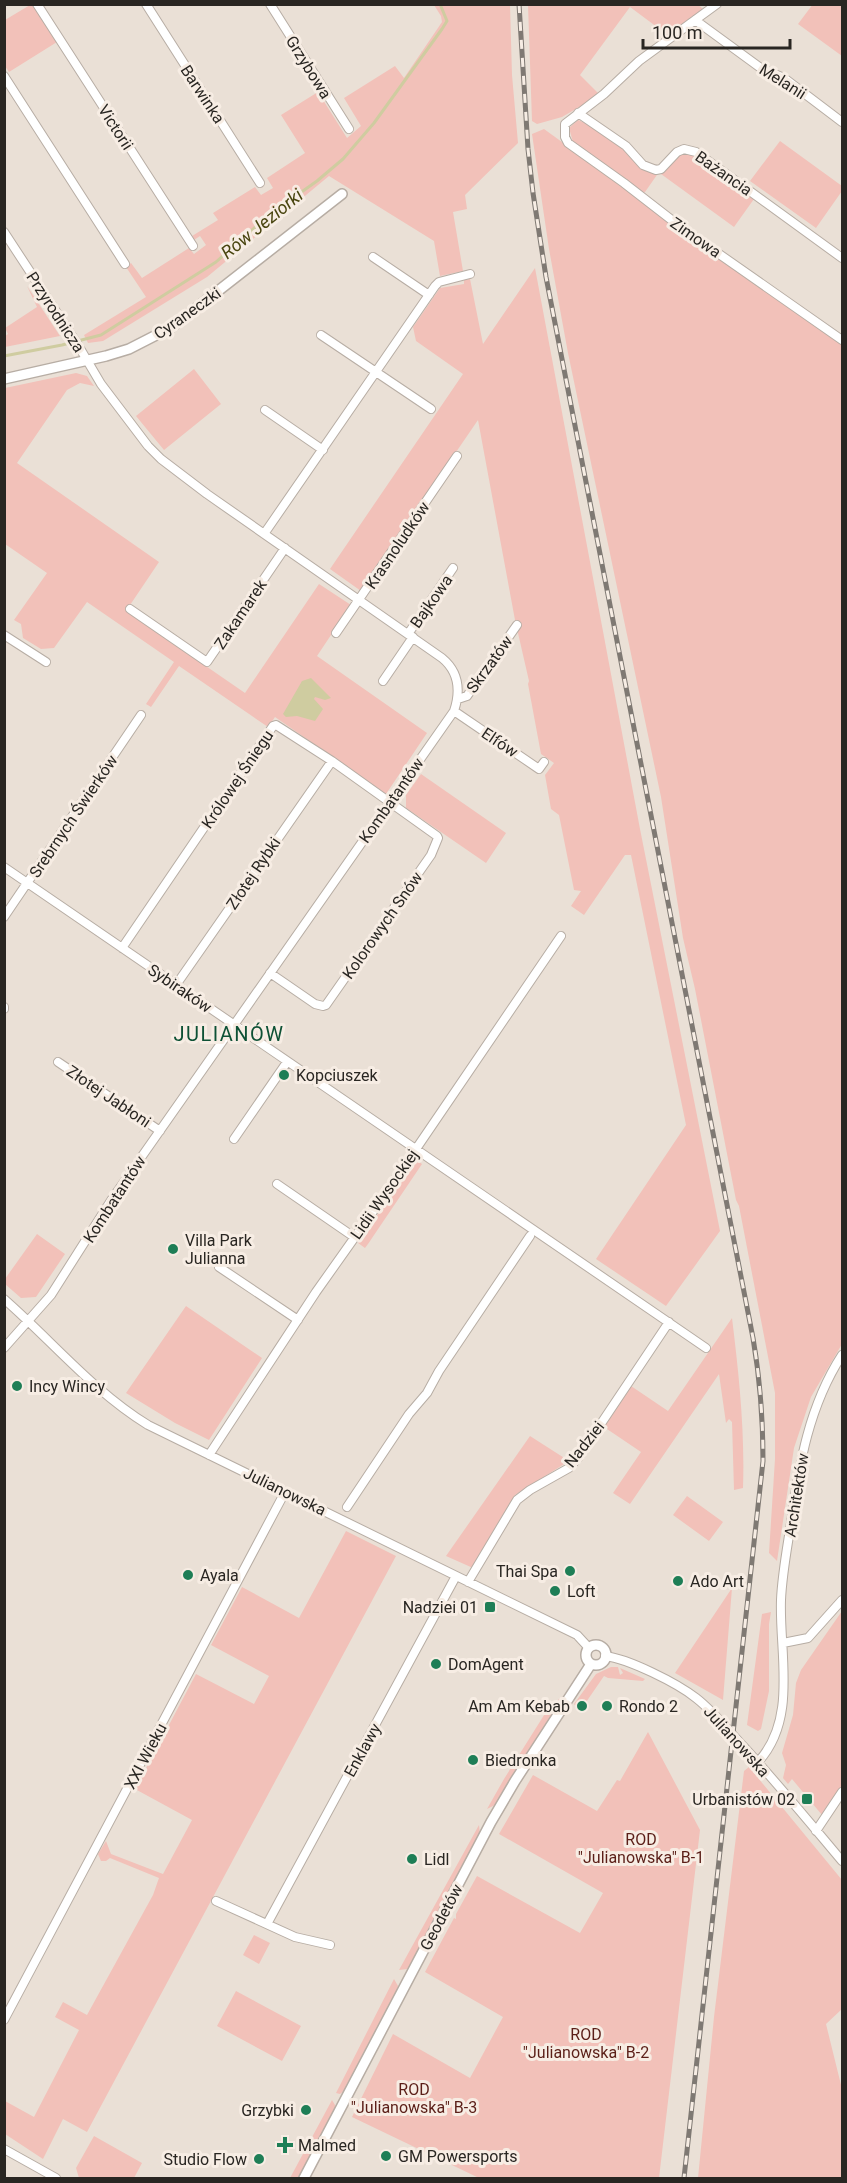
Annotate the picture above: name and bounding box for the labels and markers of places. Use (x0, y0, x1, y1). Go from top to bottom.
place label: Kopciuszek (296, 1066, 379, 1085)
marker: Kopciuszek (277, 1068, 291, 1082)
place label: Villa Park Julianna (185, 1231, 253, 1268)
marker: Villa Park Julianna (166, 1242, 180, 1256)
place label: Incy Wincy (29, 1377, 105, 1396)
marker: Incy Wincy (10, 1379, 24, 1393)
place label: Thai Spa (496, 1562, 558, 1581)
marker: Thai Spa (563, 1564, 577, 1578)
place label: Ayala (200, 1566, 239, 1585)
marker: Ayala (181, 1568, 195, 1582)
place label: Ado Art (690, 1572, 744, 1591)
marker: Ado Art (671, 1574, 685, 1588)
place label: Loft (567, 1582, 596, 1601)
marker: Loft (548, 1584, 562, 1598)
place label: Nadziei 01 (403, 1598, 478, 1617)
marker: Nadziei 01 (483, 1600, 497, 1614)
place label: DomAgent (448, 1655, 524, 1674)
marker: DomAgent (429, 1657, 443, 1671)
place label: Am Am Kebab (468, 1697, 570, 1716)
place label: Rondo 2 (619, 1697, 678, 1716)
marker: Am Am Kebab (575, 1699, 589, 1713)
marker: Rondo 2 (600, 1699, 614, 1713)
place label: Biedronka (485, 1751, 556, 1770)
marker: Biedronka (466, 1753, 480, 1767)
place label: Urbanistów 02 (692, 1790, 795, 1809)
marker: Urbanistów 02 (800, 1792, 814, 1806)
place label: Lidl (424, 1850, 449, 1869)
marker: Lidl (405, 1852, 419, 1866)
place label: Grzybki (241, 2101, 294, 2120)
marker: Grzybki (299, 2103, 313, 2117)
marker: Malmed (276, 2136, 294, 2154)
place label: Malmed (298, 2136, 356, 2155)
place label: GM Powersports (398, 2147, 518, 2166)
marker: GM Powersports (379, 2149, 393, 2163)
place label: Studio Flow (164, 2150, 247, 2169)
marker: Studio Flow (252, 2152, 266, 2166)

